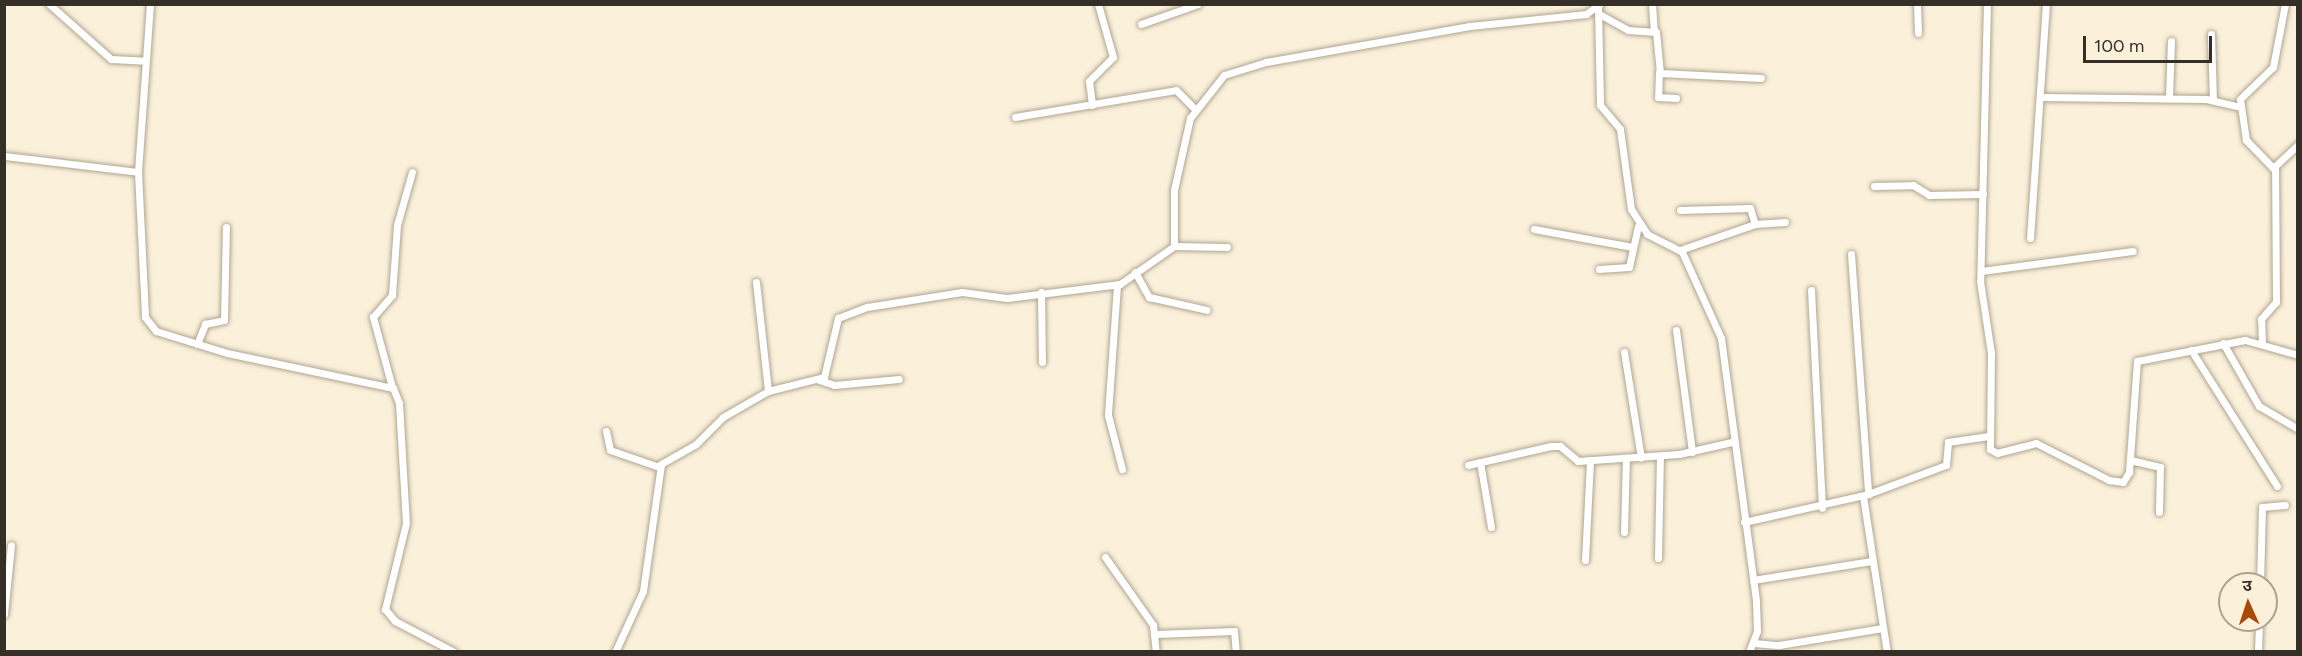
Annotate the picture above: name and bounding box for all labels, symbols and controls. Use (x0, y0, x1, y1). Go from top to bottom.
scale bar (2086, 24, 2215, 62)
text: 100 m (2094, 35, 2144, 57)
north arrow (2218, 572, 2278, 632)
text: उ (2242, 576, 2252, 595)

